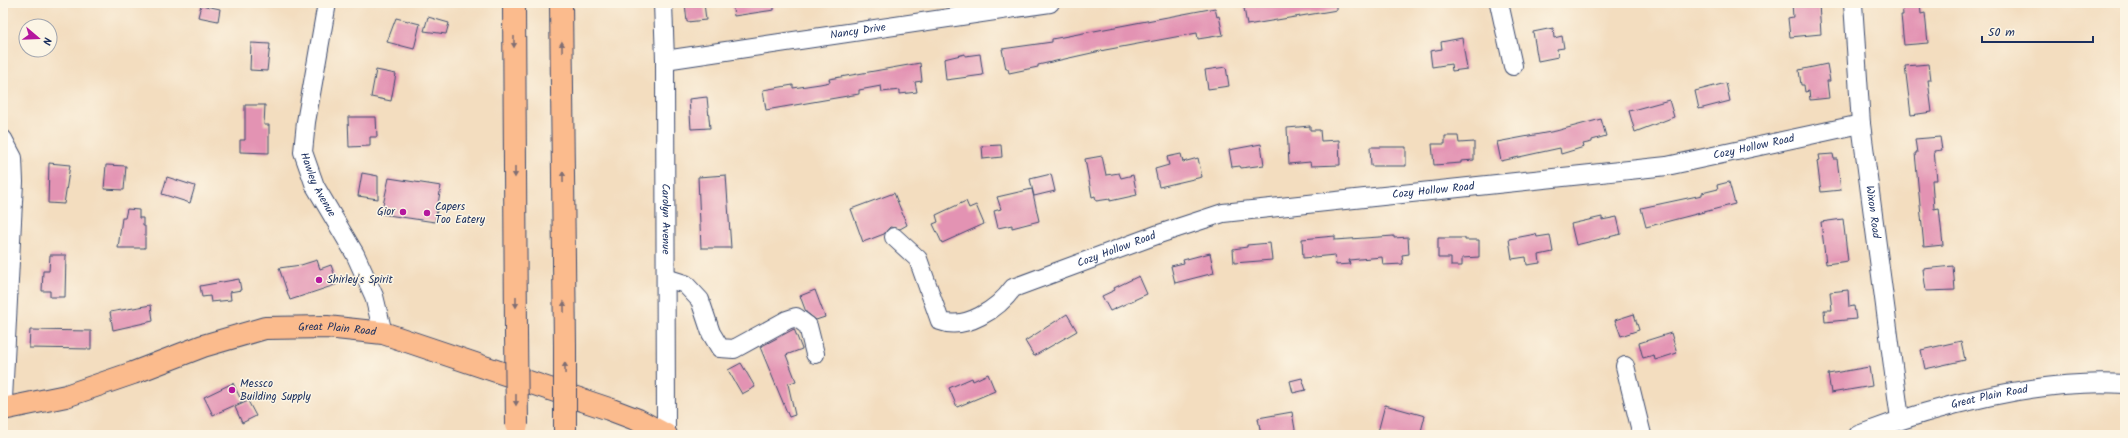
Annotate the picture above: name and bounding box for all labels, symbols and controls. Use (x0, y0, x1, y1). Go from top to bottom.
north arrow (18, 18, 58, 58)
street label: Nancy Drive (829, 18, 887, 44)
scale bar (1982, 18, 2093, 44)
text: 50 m (1988, 23, 2015, 42)
text: N (37, 35, 56, 47)
one-way arrow (511, 36, 517, 49)
one-way arrow (559, 40, 565, 53)
street label: Cozy Hollow Road (1712, 130, 1797, 165)
street label: Hawley Avenue (295, 150, 340, 221)
one-way arrow (512, 166, 518, 179)
one-way arrow (560, 170, 566, 183)
street label: Cozy Hollow Road (1391, 177, 1476, 204)
street label: Carolyn Avenue (656, 183, 675, 255)
street label: Wixon Road (1860, 184, 1885, 240)
place label: Capers Too Eatery (435, 198, 486, 229)
place label: Gior (377, 203, 396, 221)
marker: Gior (398, 207, 408, 217)
marker: Capers Too Eatery (422, 208, 432, 218)
street label: Cozy Hollow Road (1075, 227, 1159, 272)
place label: Shirley's Spirit (327, 271, 393, 289)
marker: Shirley's Spirit (314, 275, 324, 285)
one-way arrow (513, 296, 519, 309)
one-way arrow (561, 300, 567, 313)
street label: Great Plain Road (298, 318, 377, 341)
one-way arrow (562, 361, 568, 374)
place label: Messco Building Supply (240, 375, 312, 406)
street label: Great Plain Road (1949, 380, 2030, 414)
marker: Messco Building Supply (227, 385, 237, 395)
one-way arrow (513, 394, 519, 407)

